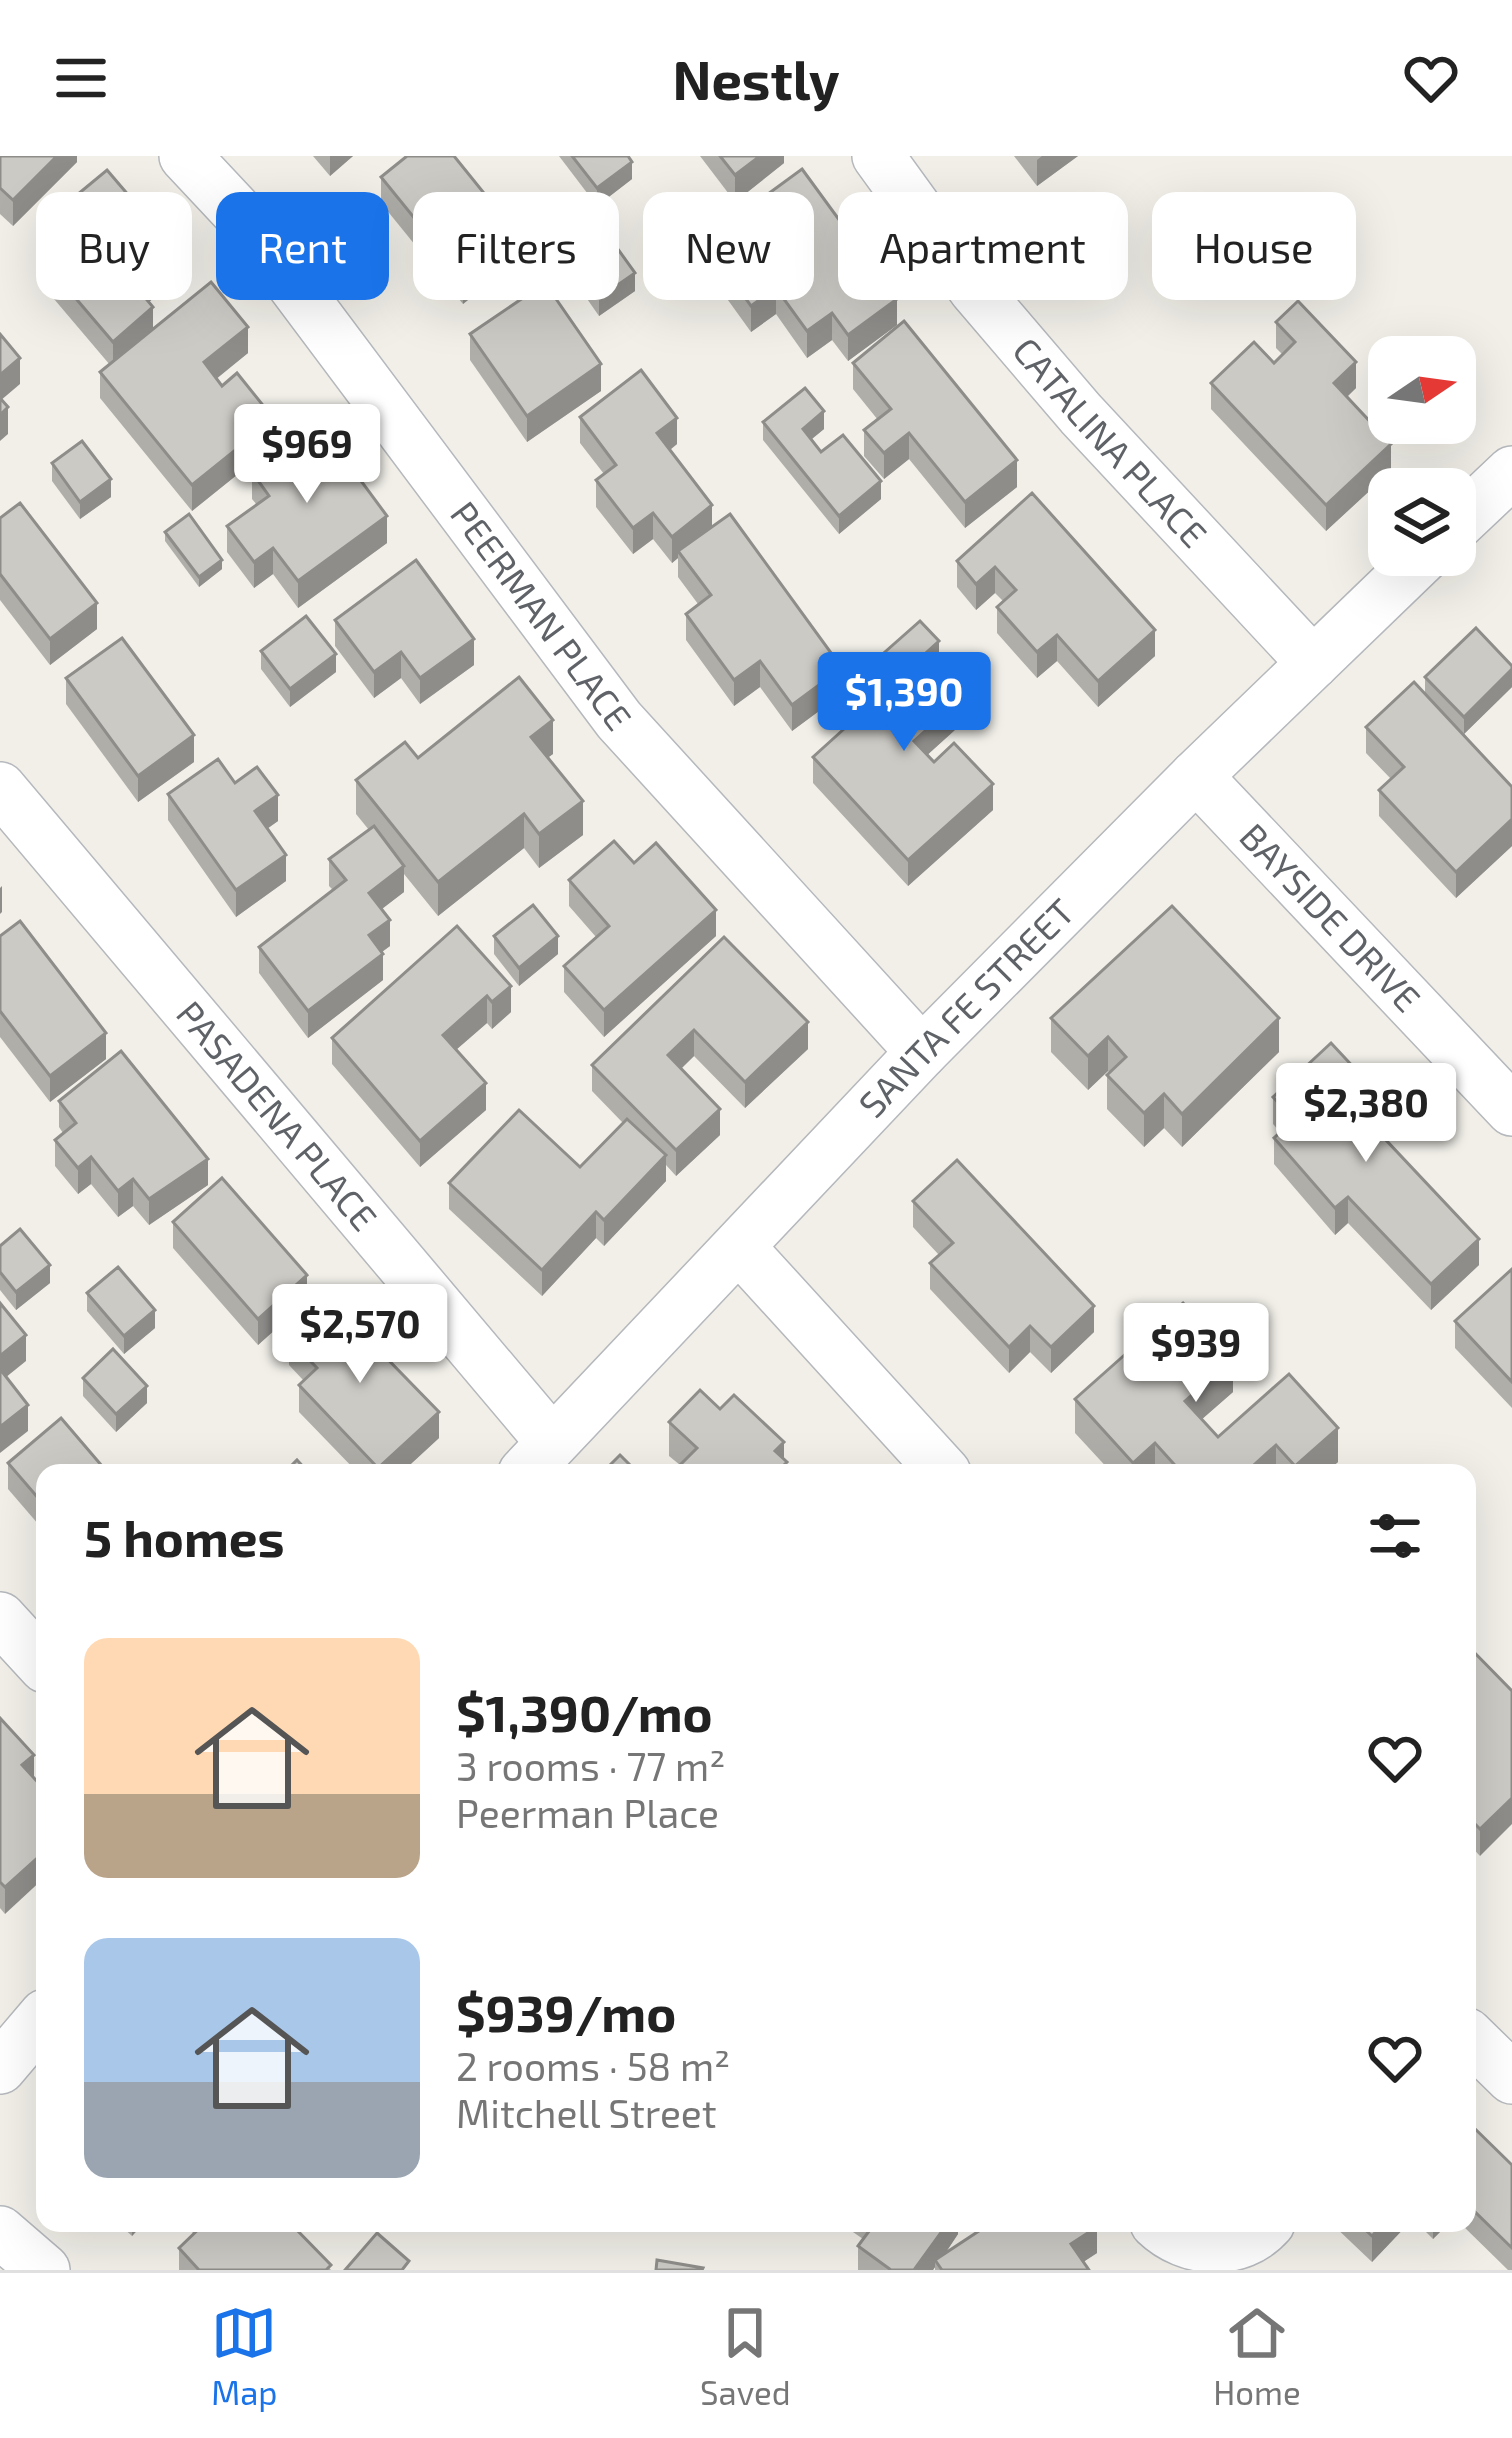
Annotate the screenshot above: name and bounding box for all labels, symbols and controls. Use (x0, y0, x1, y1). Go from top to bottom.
icon: menu (48, 45, 114, 111)
icon: heart (1398, 45, 1464, 111)
text: Nestly (672, 46, 840, 111)
chip: Buy (36, 192, 192, 300)
chip: Rent (216, 192, 389, 300)
chip: Filters (413, 192, 619, 300)
chip: New (643, 192, 814, 300)
chip: Apartment (838, 192, 1128, 300)
chip: House (1152, 192, 1356, 300)
street label: CATALINA PLACE (1005, 328, 1217, 555)
north arrow (1368, 336, 1476, 444)
map controls (1368, 336, 1476, 576)
pin: $969 (236, 404, 378, 506)
text: $969 (261, 419, 353, 466)
button: layers (1368, 468, 1476, 576)
street label: PEERMAN PLACE (443, 492, 642, 737)
pin: $1,390 (806, 652, 1002, 754)
text: $1,390 (845, 667, 963, 714)
street label: BAYSIDE DRIVE (1232, 814, 1430, 1020)
street label: SANTA FE STREET (849, 889, 1082, 1125)
street label: PASADENA PLACE (169, 991, 387, 1238)
pin: $2,380 (1268, 1063, 1464, 1165)
text: $2,380 (1303, 1078, 1429, 1125)
pin: $2,570 (262, 1284, 458, 1386)
text: $2,570 (299, 1299, 421, 1346)
pin: $939 (1125, 1303, 1267, 1405)
text: $939 (1151, 1318, 1241, 1365)
icon: filters (1362, 1503, 1428, 1569)
text: 5 homes (84, 1506, 285, 1567)
text: $1,390/mo (456, 1681, 713, 1742)
icon: home (180, 1686, 324, 1830)
icon: heart (1362, 1725, 1428, 1791)
text: 3 rooms · 77 m² (456, 1742, 725, 1789)
text: Peerman Place (456, 1789, 719, 1836)
text: $939/mo (456, 1981, 676, 2042)
icon: home (180, 1986, 324, 2130)
icon: heart (1362, 2025, 1428, 2091)
text: 2 rooms · 58 m² (456, 2042, 730, 2089)
text: Mitchell Street (456, 2089, 717, 2136)
tab: Map (211, 2300, 278, 2412)
tab: Saved (700, 2300, 791, 2412)
tab: Home (1213, 2300, 1301, 2412)

